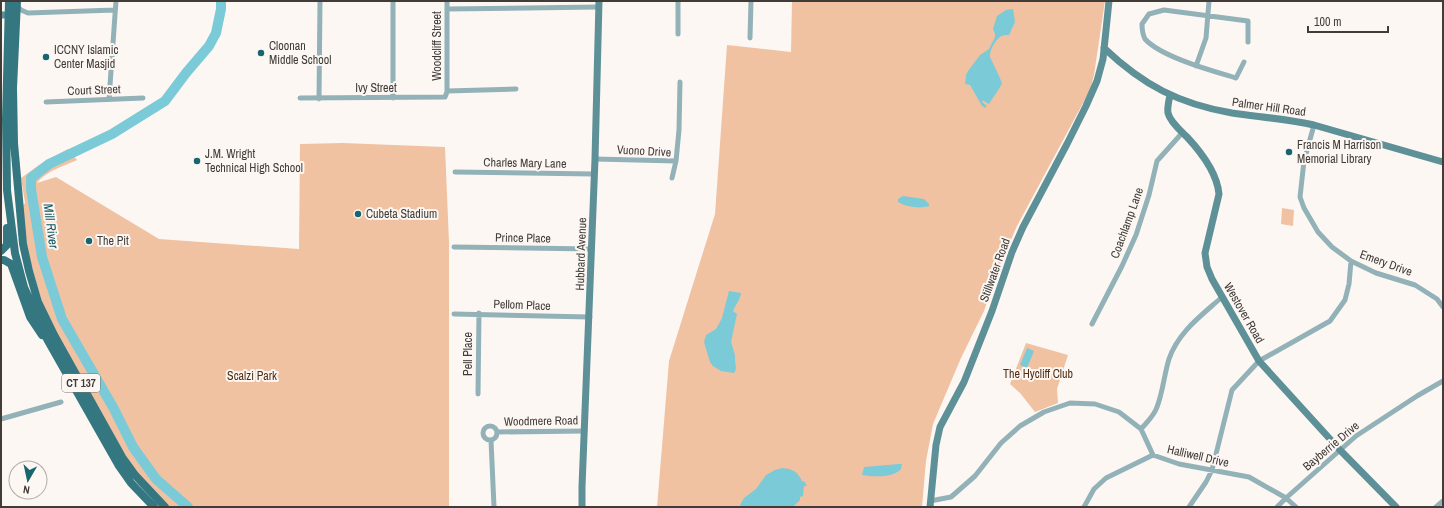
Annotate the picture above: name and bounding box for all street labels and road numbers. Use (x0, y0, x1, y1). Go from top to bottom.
street label: Woodcliff Street (429, 11, 445, 81)
street label: Ivy Street (355, 80, 397, 96)
street label: Court Street (67, 81, 121, 99)
street label: Palmer Hill Road (1231, 94, 1307, 120)
street label: Vuono Drive (616, 142, 672, 160)
street label: Charles Mary Lane (483, 154, 567, 172)
street label: Coachlamp Lane (1107, 185, 1147, 261)
street label: Hubbard Avenue (572, 217, 590, 291)
street label: Prince Place (495, 230, 551, 246)
street label: Stillwater Road (976, 236, 1014, 304)
street label: Emery Drive (1358, 246, 1414, 280)
street label: Westover Road (1220, 280, 1268, 346)
street label: Pellom Place (493, 296, 551, 314)
street label: Pell Place (460, 332, 476, 376)
road number: CT 137 (62, 374, 100, 392)
street label: Woodmere Road (504, 412, 578, 430)
street label: Bayberrie Drive (1299, 418, 1363, 474)
street label: Halliwell Drive (1166, 441, 1230, 471)

